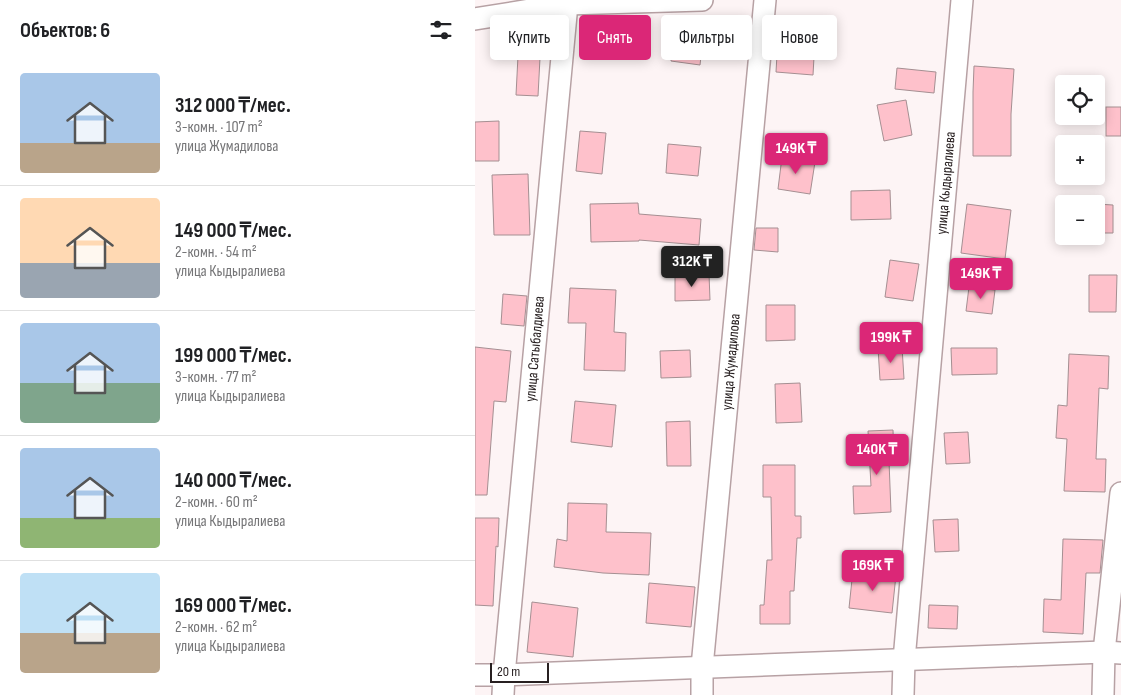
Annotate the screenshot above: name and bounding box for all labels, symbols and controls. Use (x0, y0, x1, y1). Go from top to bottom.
chip: Купить (490, 15, 569, 60)
chip: Снять (579, 15, 651, 60)
chip: Фильтры (661, 15, 752, 60)
chip: Новое (762, 15, 837, 60)
icon: filters (427, 16, 455, 44)
text: Объектов: 6 (20, 18, 110, 43)
map controls (1055, 75, 1105, 245)
button: locate (1055, 75, 1105, 125)
icon: home (60, 93, 120, 153)
text: 312 000 ₸/мес. (175, 93, 291, 118)
text: 3-комн. · 107 m² (175, 118, 263, 137)
street label: улица Кыдыралиева (932, 130, 960, 235)
pin: 149K ₸ (755, 132, 837, 175)
button: + (1055, 135, 1105, 185)
text: улица Жумадилова (175, 137, 278, 156)
text: 149K ₸ (776, 139, 816, 158)
button: − (1055, 195, 1105, 245)
icon: home (60, 218, 120, 278)
text: 149 000 ₸/мес. (175, 218, 292, 243)
text: 2-комн. · 54 m² (175, 243, 257, 262)
pin: 312K ₸ (651, 246, 733, 288)
text: 312K ₸ (672, 252, 712, 271)
pin: 149K ₸ (940, 258, 1022, 300)
text: улица Кыдыралиева (175, 262, 285, 281)
text: 149K ₸ (961, 264, 1001, 283)
street label: улица Сатыбалдиева (521, 295, 549, 403)
street label: улица Жумадилова (717, 313, 745, 411)
pin: 199K ₸ (850, 322, 932, 364)
text: 199K ₸ (871, 328, 911, 347)
icon: home (60, 343, 120, 403)
text: 199 000 ₸/мес. (175, 343, 292, 368)
text: 3-комн. · 77 m² (175, 368, 257, 387)
text: улица Кыдыралиева (175, 387, 285, 406)
pin: 140K ₸ (836, 434, 918, 476)
text: 140K ₸ (857, 440, 897, 459)
icon: home (60, 468, 120, 528)
text: 140 000 ₸/мес. (175, 468, 292, 493)
text: 2-комн. · 60 m² (175, 493, 258, 512)
text: улица Кыдыралиева (175, 512, 285, 531)
pin: 169K ₸ (832, 550, 914, 592)
text: 169K ₸ (853, 556, 893, 575)
icon: home (60, 593, 120, 653)
text: 169 000 ₸/мес. (175, 593, 292, 618)
text: 2-комн. · 62 m² (175, 618, 257, 637)
text: улица Кыдыралиева (175, 637, 285, 656)
scale bar (490, 660, 549, 683)
text: 20 m (497, 663, 520, 680)

